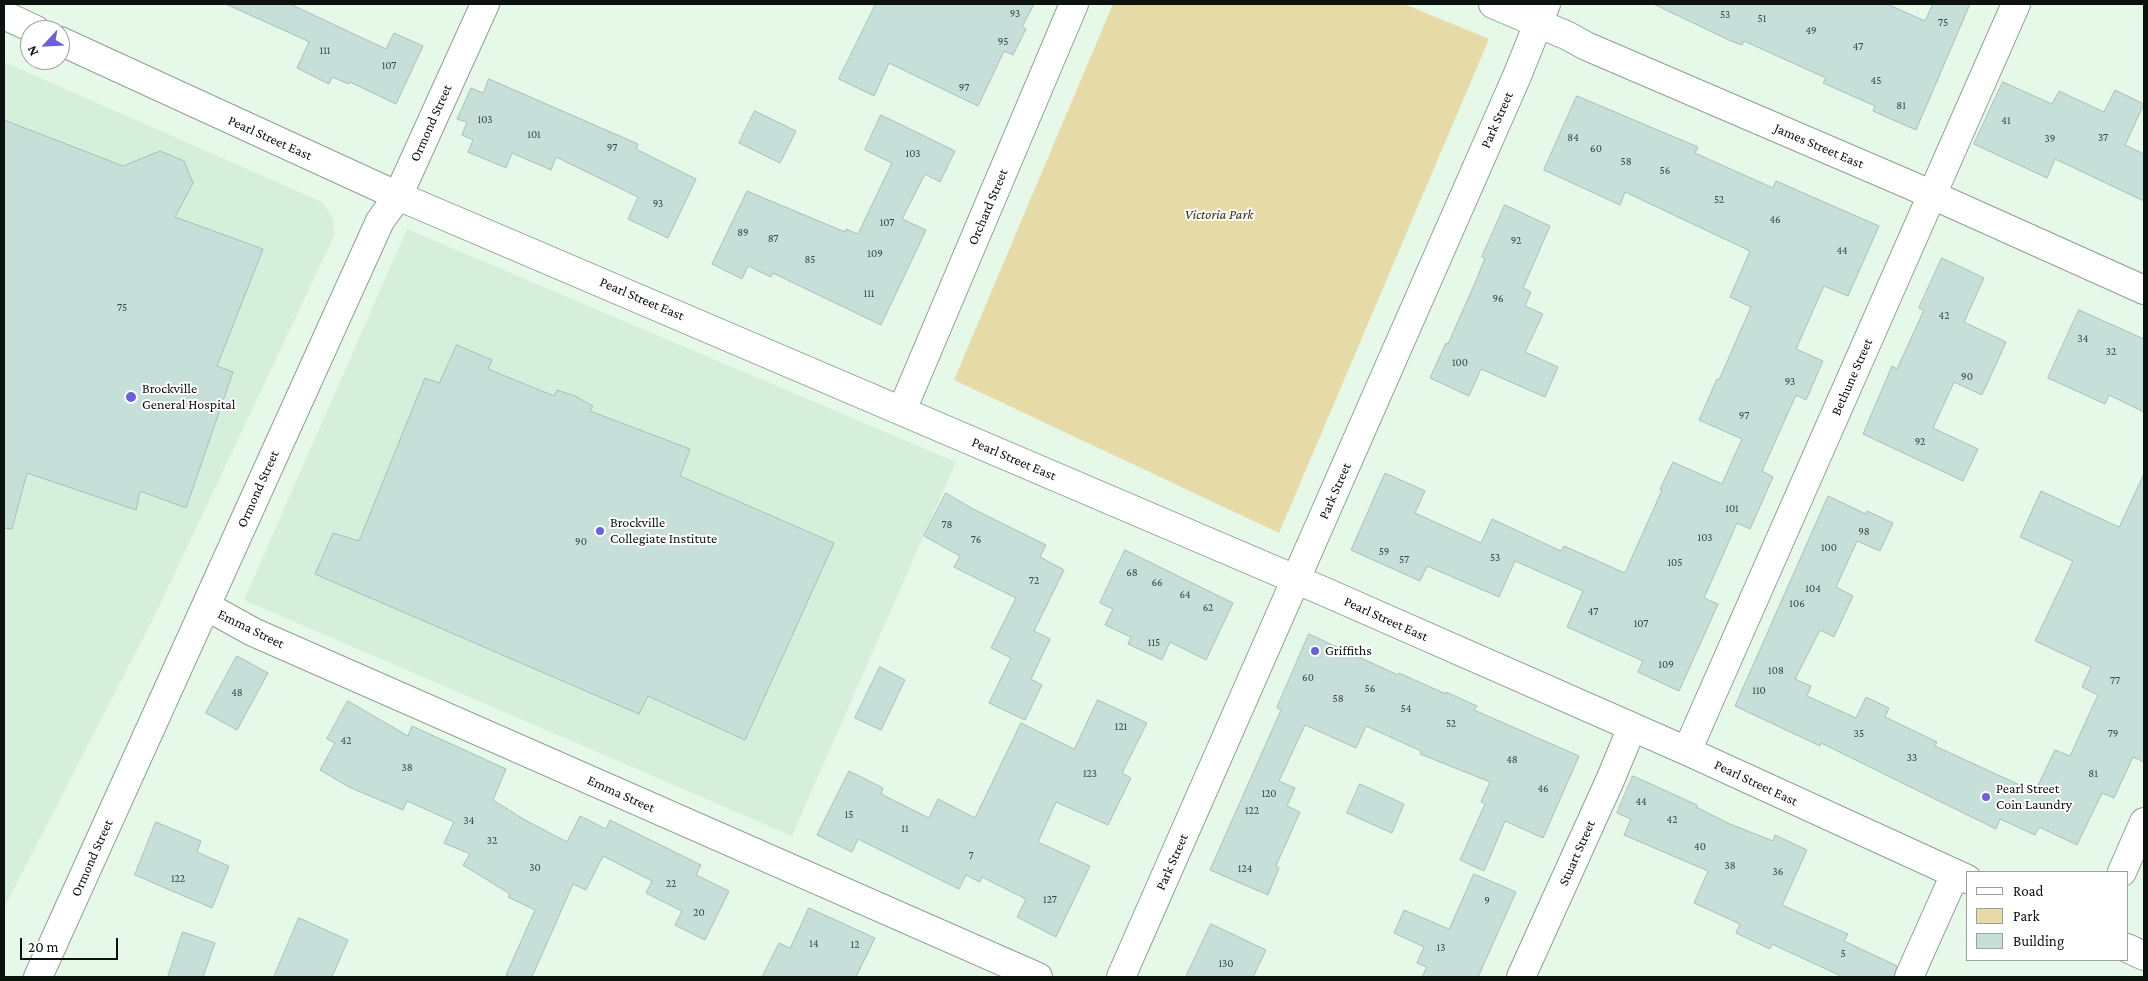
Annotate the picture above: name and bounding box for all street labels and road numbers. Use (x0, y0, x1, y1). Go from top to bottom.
street label: Ormond Street (406, 82, 456, 164)
street label: Park Street (1477, 89, 1517, 151)
street label: Pearl Street East (225, 112, 315, 164)
street label: James Street East (1772, 120, 1866, 172)
street label: Orchard Street (964, 166, 1012, 248)
street label: Pearl Street East (597, 274, 687, 324)
street label: Bethune Street (1828, 336, 1876, 418)
street label: Pearl Street East (969, 434, 1059, 484)
street label: Ormond Street (233, 448, 283, 530)
street label: Park Street (1315, 460, 1355, 522)
street label: Pearl Street East (1341, 593, 1431, 645)
street label: Emma Street (215, 606, 287, 652)
street label: Pearl Street East (1712, 756, 1800, 810)
street label: Emma Street (585, 772, 657, 816)
street label: Ormond Street (67, 817, 117, 899)
street label: Stuart Street (1555, 818, 1599, 888)
street label: Park Street (1152, 831, 1192, 893)

